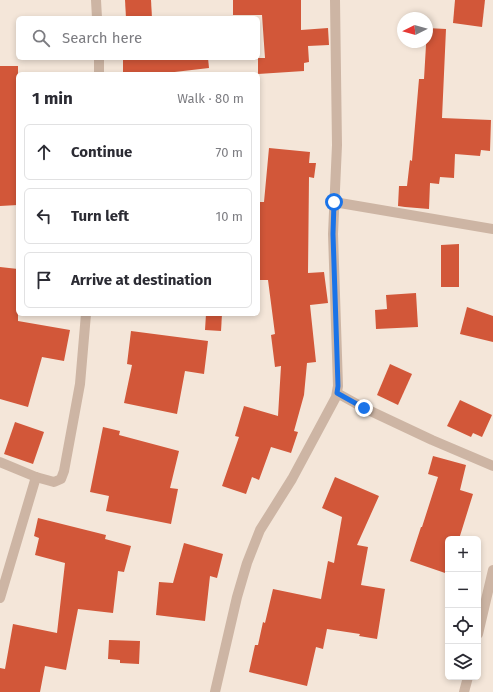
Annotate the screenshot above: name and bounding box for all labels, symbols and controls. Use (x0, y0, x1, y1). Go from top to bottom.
north arrow (397, 12, 433, 48)
search box (16, 16, 260, 60)
icon: search (30, 27, 52, 49)
text: Search here (62, 29, 142, 47)
text: 1 min (32, 88, 73, 109)
text: Walk · 80 m (177, 91, 244, 106)
icon: ahead (33, 141, 55, 163)
text: Continue (71, 143, 132, 161)
text: 70 m (216, 145, 243, 160)
route start (325, 193, 343, 211)
icon: left (33, 205, 55, 227)
text: Turn left (71, 207, 129, 225)
text: 10 m (216, 209, 243, 224)
icon: arrive (33, 269, 55, 291)
text: Arrive at destination (71, 271, 212, 289)
route end (355, 399, 373, 417)
map controls (445, 536, 481, 680)
button: + (445, 536, 481, 572)
button: − (445, 572, 481, 608)
button: locate (445, 608, 481, 644)
button: layers (445, 644, 481, 680)

